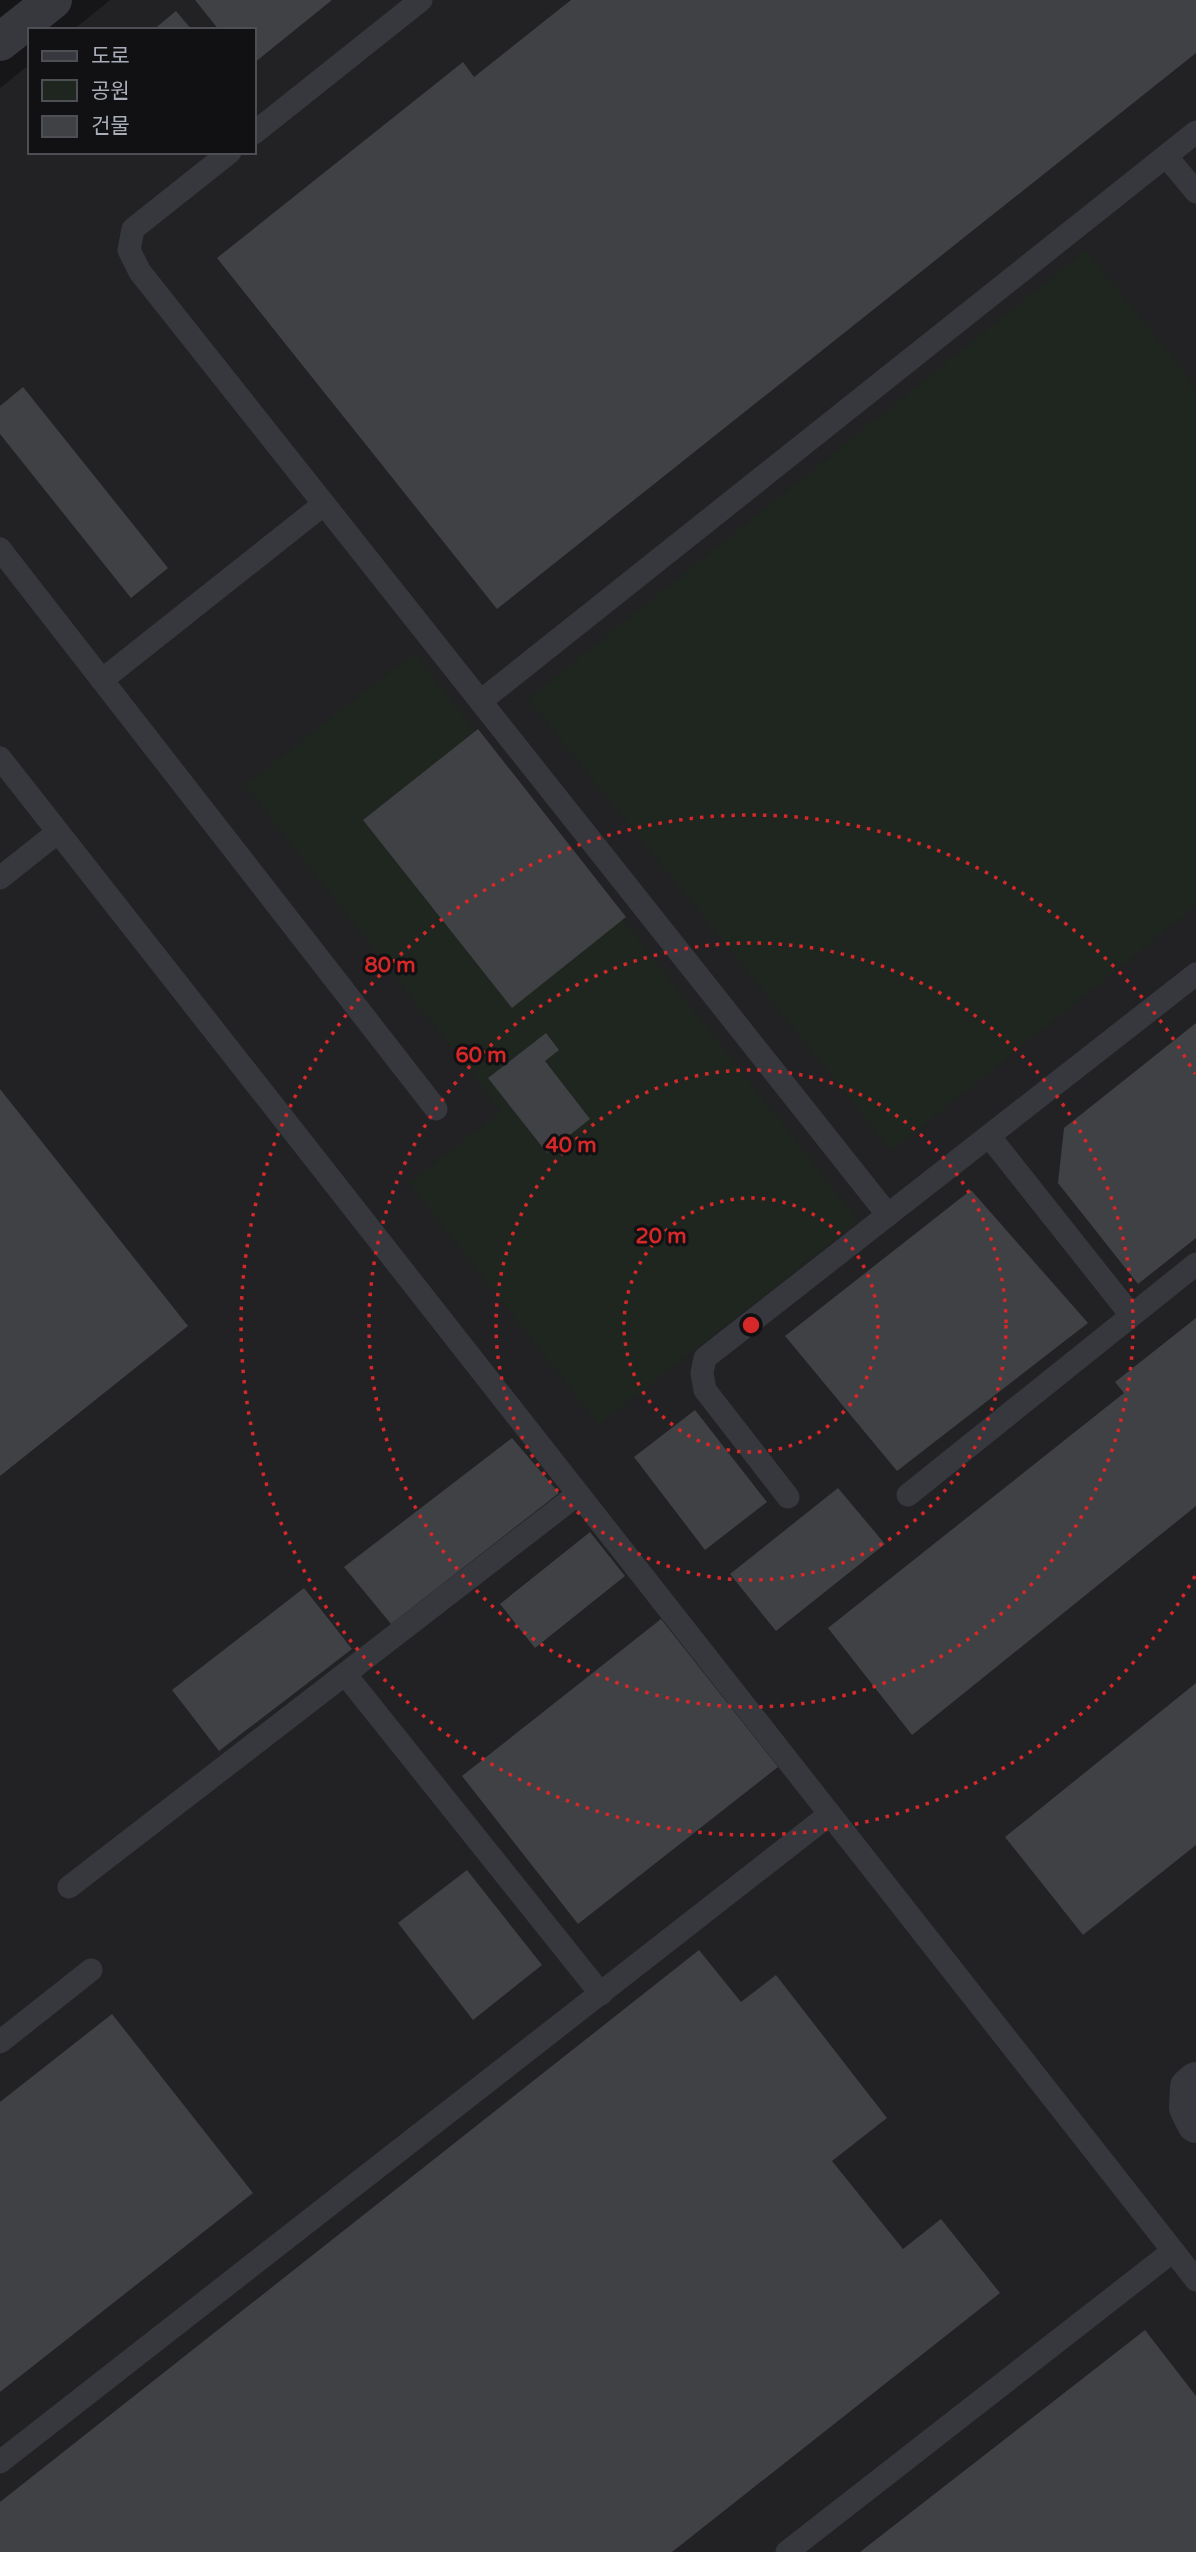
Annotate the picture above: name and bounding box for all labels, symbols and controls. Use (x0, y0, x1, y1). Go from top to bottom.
legend (28, 28, 256, 154)
text: 도로 (91, 44, 130, 69)
text: 공원 (91, 79, 130, 104)
text: 건물 (91, 114, 130, 139)
text: 80 m (364, 953, 416, 978)
text: 60 m (455, 1043, 507, 1068)
text: 40 m (545, 1133, 597, 1158)
text: 20 m (635, 1224, 687, 1249)
centre of rings (739, 1313, 763, 1337)

